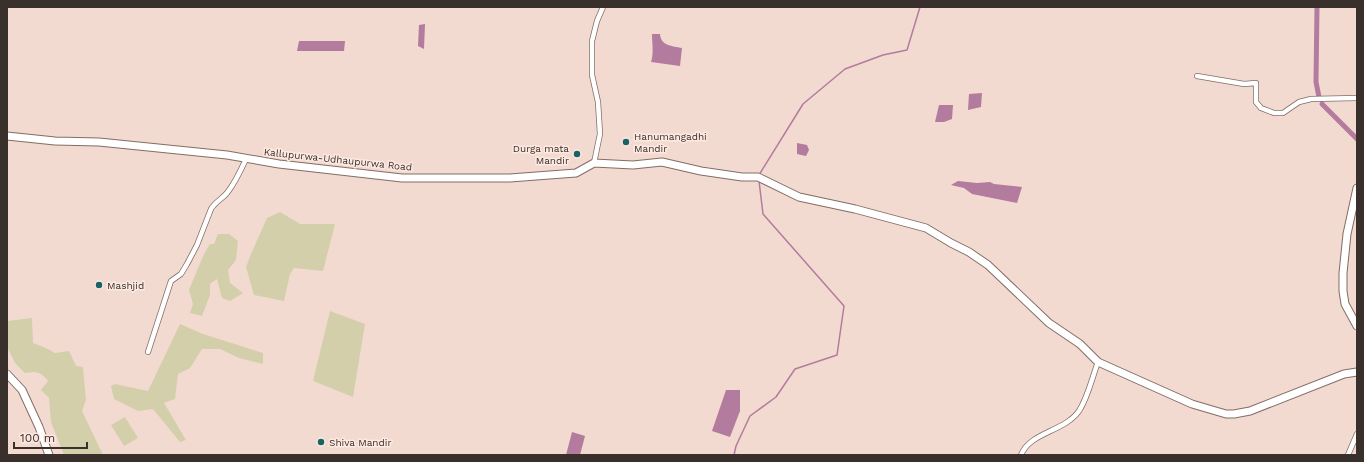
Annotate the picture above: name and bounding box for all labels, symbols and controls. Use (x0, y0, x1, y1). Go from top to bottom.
place label: Hanumangadhi Mandir (634, 131, 707, 154)
marker: Hanumangadhi Mandir (621, 137, 631, 147)
place label: Durga mata Mandir (513, 143, 569, 166)
street label: Kallupurwa-Udhaupurwa Road (263, 146, 413, 173)
marker: Durga mata Mandir (572, 149, 582, 159)
marker: Mashjid (94, 280, 104, 290)
place label: Mashjid (107, 280, 144, 291)
scale bar (14, 424, 87, 450)
text: 100 m (20, 431, 55, 445)
marker: Shiva Mandir (316, 437, 326, 447)
place label: Shiva Mandir (329, 437, 392, 448)

